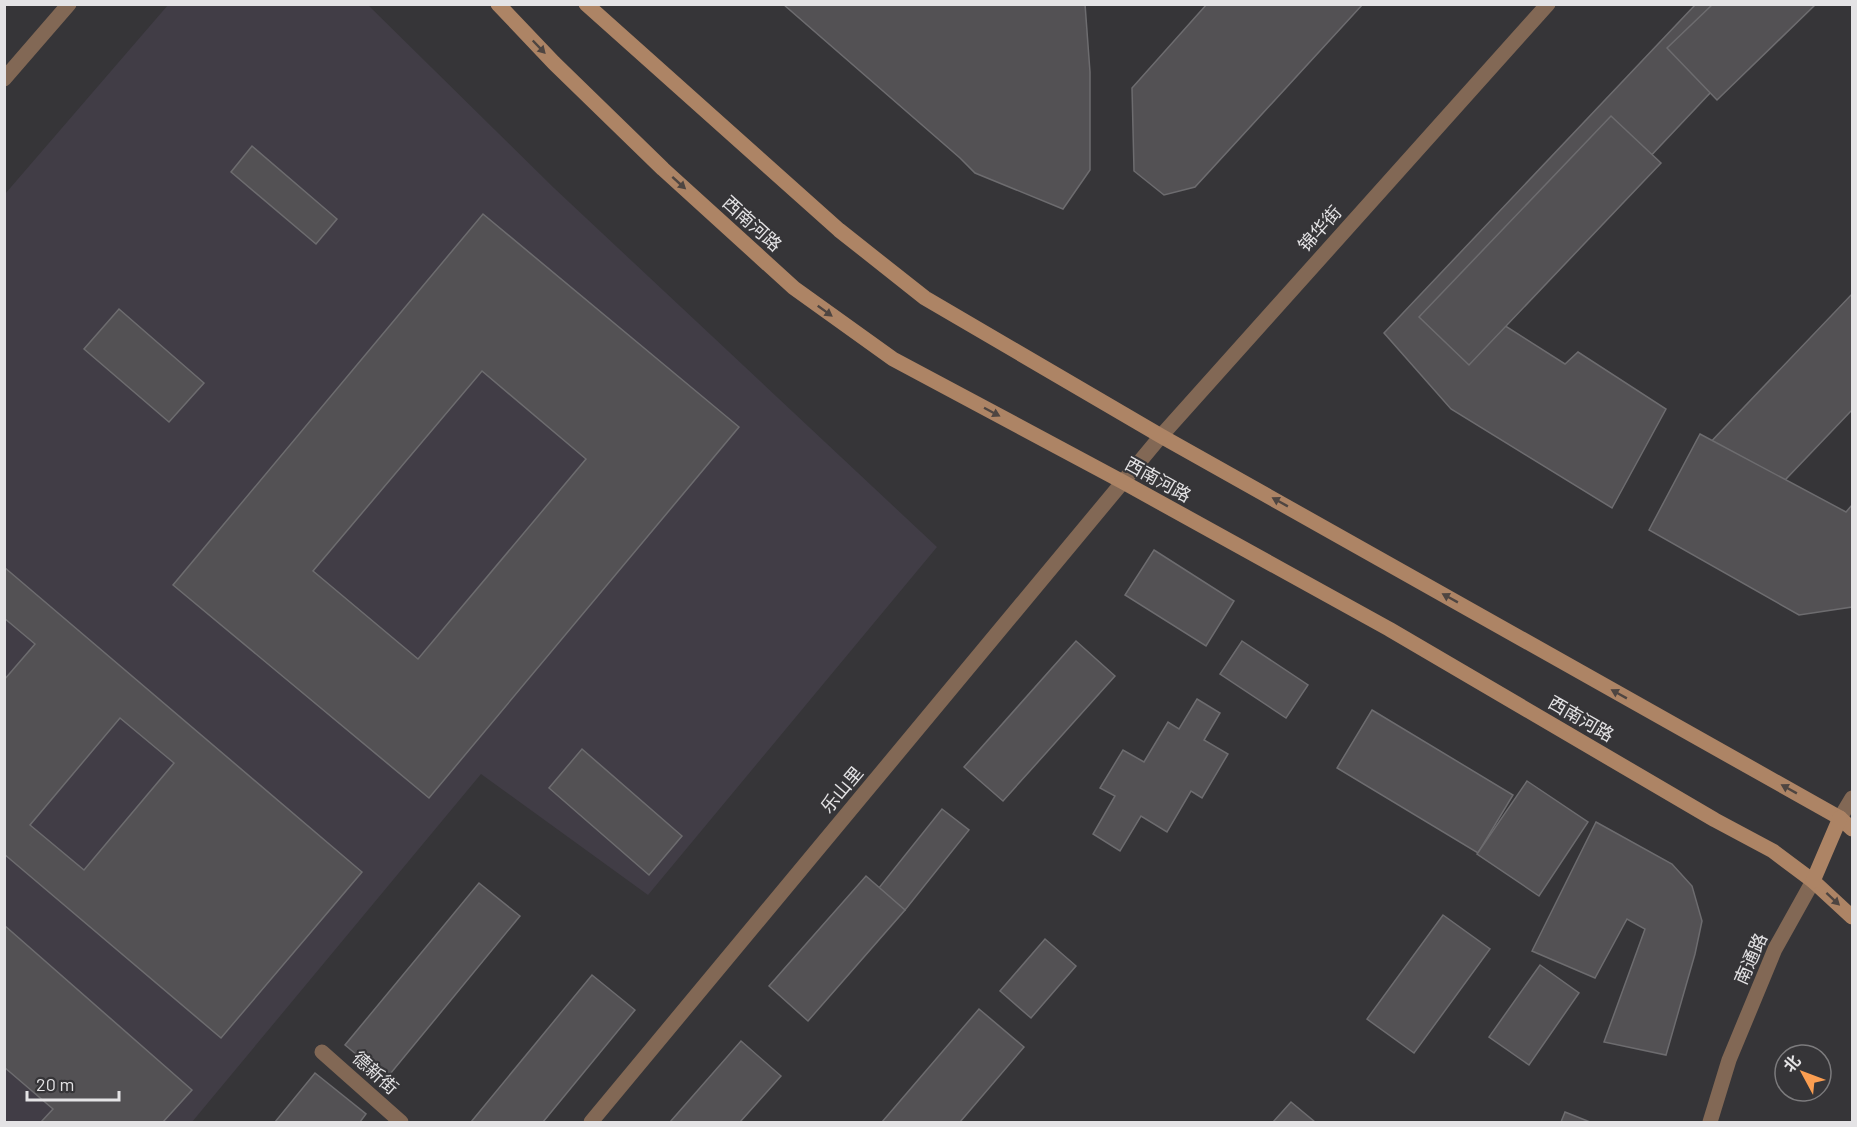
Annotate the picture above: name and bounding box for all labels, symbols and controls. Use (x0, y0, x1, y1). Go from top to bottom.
one-way arrow (532, 39, 546, 54)
one-way arrow (671, 176, 686, 190)
street label: 西南河路 (719, 191, 787, 256)
street label: 锦华街 (1293, 201, 1345, 256)
one-way arrow (817, 305, 833, 317)
one-way arrow (983, 407, 1000, 417)
street label: 西南河路 (1122, 452, 1195, 506)
one-way arrow (1271, 497, 1288, 507)
one-way arrow (1441, 593, 1458, 603)
one-way arrow (1611, 689, 1628, 699)
street label: 西南河路 (1545, 691, 1618, 746)
street label: 乐山里 (815, 762, 867, 817)
one-way arrow (1780, 784, 1797, 794)
one-way arrow (1825, 892, 1840, 905)
street label: 南通路 (1729, 929, 1771, 988)
north arrow (1773, 1043, 1833, 1103)
street label: 德新街 (348, 1046, 403, 1098)
text: 北 (1779, 1051, 1804, 1075)
scale bar (27, 1064, 118, 1102)
text: 20 m (36, 1073, 74, 1095)

